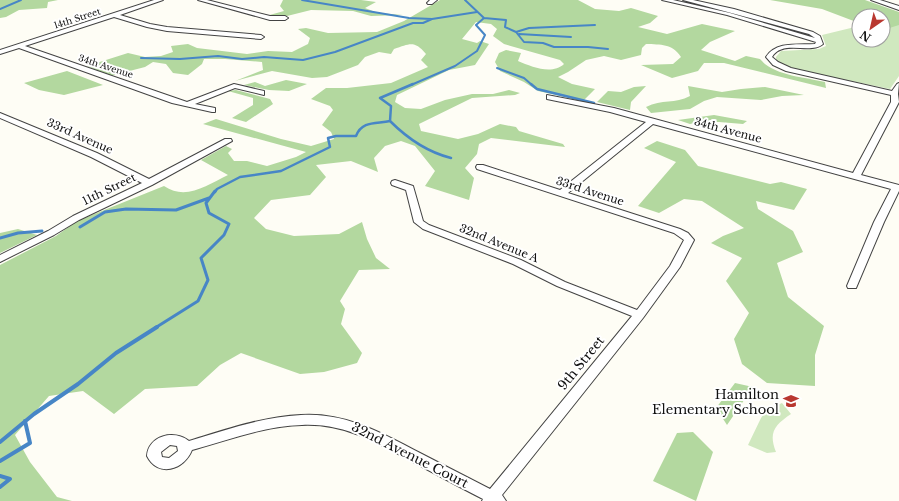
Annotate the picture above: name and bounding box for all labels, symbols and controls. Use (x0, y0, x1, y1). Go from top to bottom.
street label: 14th Street (52, 5, 102, 31)
north arrow (851, 8, 891, 48)
text: N (857, 27, 874, 45)
street label: 34th Avenue (77, 52, 135, 80)
street label: 34th Avenue (693, 114, 763, 146)
street label: 33rd Avenue (45, 115, 115, 157)
street label: 11th Street (80, 170, 139, 208)
street label: 33rd Avenue (554, 173, 626, 209)
street label: 32nd Avenue A (457, 221, 541, 265)
street label: 9th Street (554, 332, 608, 394)
place label: Hamilton Elementary School (652, 386, 779, 418)
school or university icon: Hamilton Elementary School (782, 392, 800, 410)
street label: 32nd Avenue Court (349, 418, 471, 492)

